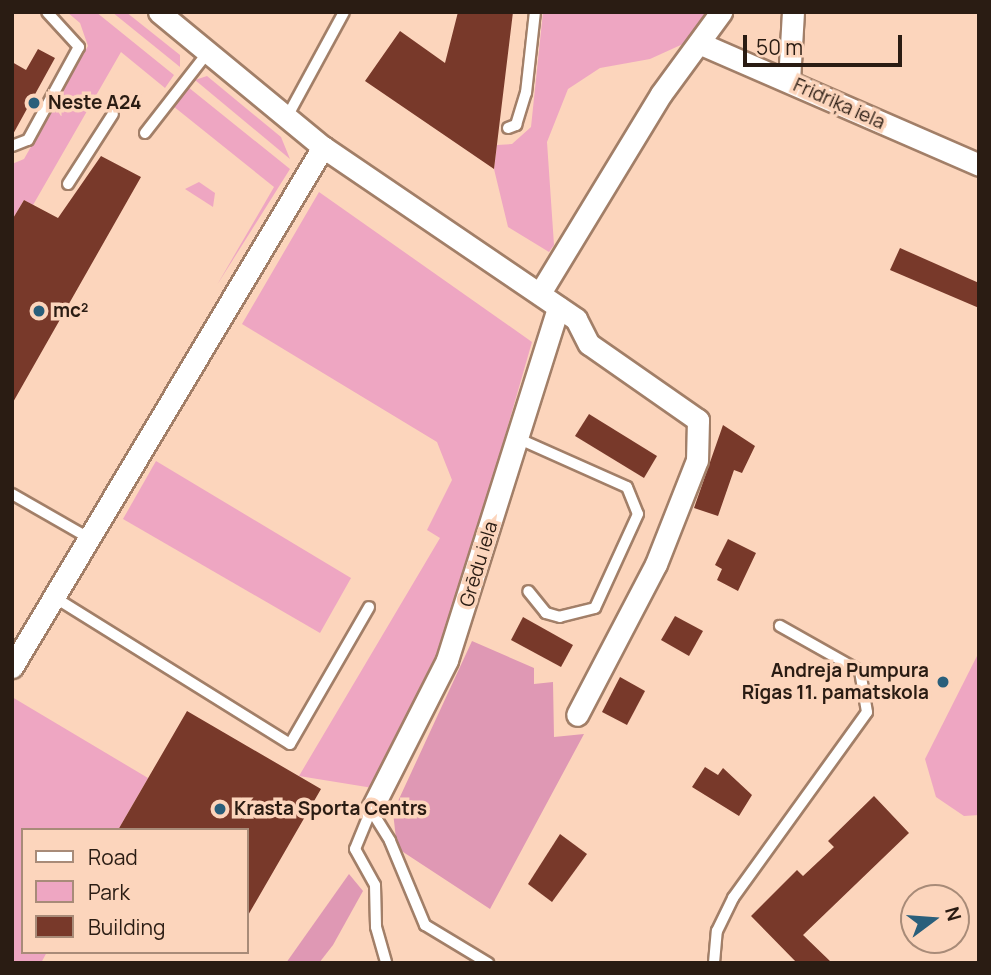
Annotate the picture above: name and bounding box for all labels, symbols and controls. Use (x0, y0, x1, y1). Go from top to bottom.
scale bar (746, 21, 905, 65)
text: 50 m (756, 33, 803, 61)
street label: Fridriķa iela (790, 74, 888, 134)
place label: Neste A24 (48, 92, 142, 114)
marker: Neste A24 (26, 95, 42, 111)
place label: mc² (53, 300, 89, 322)
marker: mc² (31, 303, 47, 319)
street label: Grēdu iela (455, 518, 503, 610)
place label: Andreja Pumpura Rīgas 11. pamatskola (742, 660, 929, 704)
marker: Andreja Pumpura Rīgas 11. pamatskola (935, 674, 951, 690)
place label: Krasta Sporta Centrs (234, 798, 427, 820)
marker: Krasta Sporta Centrs (212, 801, 228, 817)
legend (21, 828, 248, 954)
text: Road (88, 843, 138, 871)
text: Park (88, 878, 130, 906)
north arrow (900, 884, 970, 954)
text: N (939, 904, 968, 924)
text: Building (88, 913, 165, 941)

